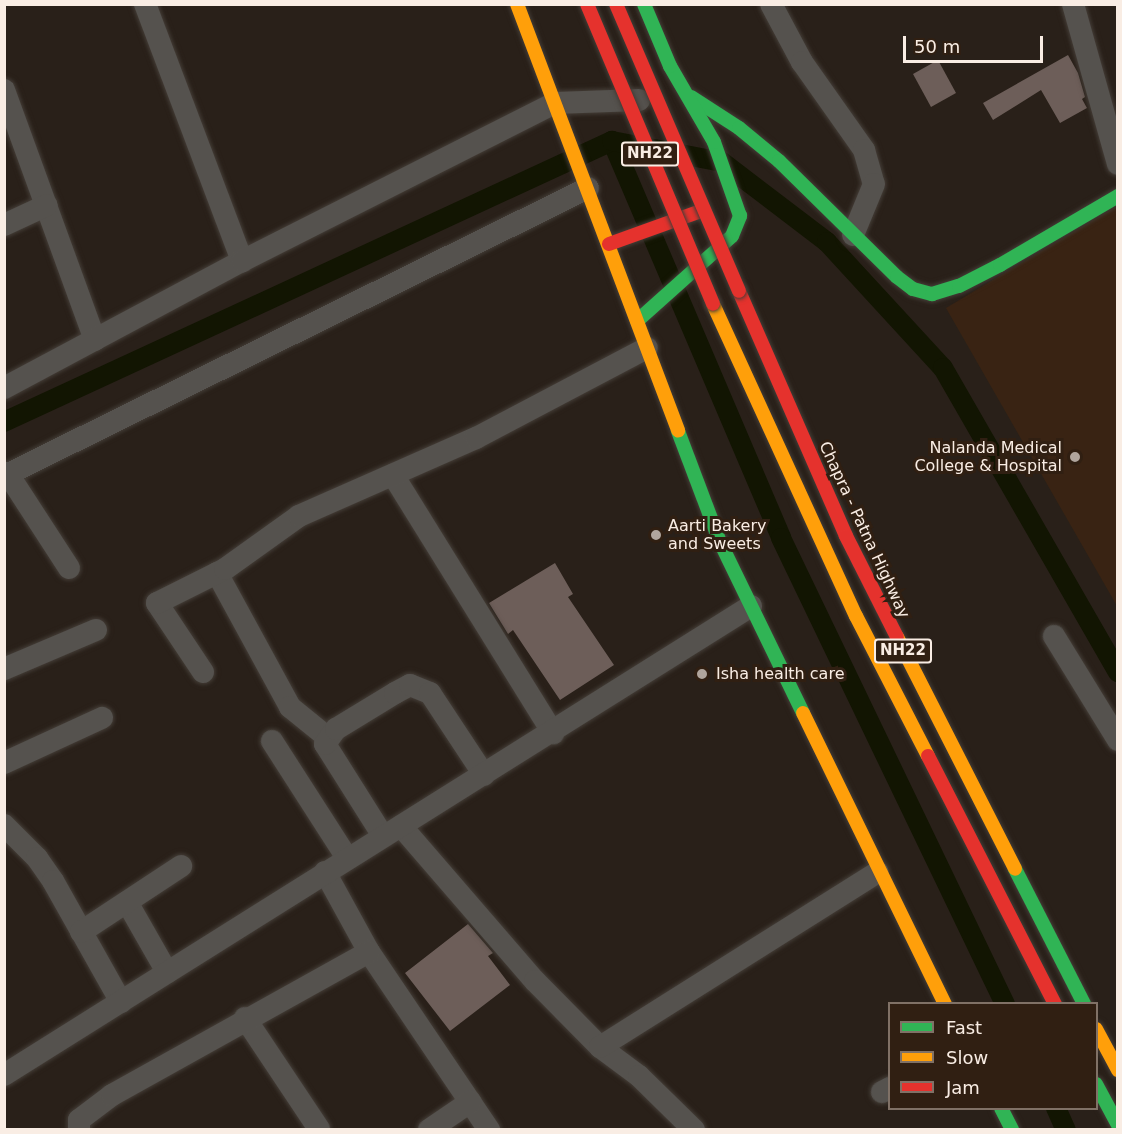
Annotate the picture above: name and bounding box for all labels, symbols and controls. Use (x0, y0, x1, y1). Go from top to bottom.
scale bar (906, 24, 1046, 62)
text: 50 m (914, 36, 960, 57)
road number: NH22 (620, 142, 680, 166)
place label: Nalanda Medical College & Hospital (914, 438, 1062, 476)
street label: Chapra - Patna Highway (815, 439, 913, 621)
marker: Nalanda Medical College & Hospital (1066, 448, 1084, 466)
place label: Aarti Bakery and Sweets (668, 516, 766, 554)
marker: Aarti Bakery and Sweets (649, 528, 663, 542)
road number: NH22 (873, 639, 933, 663)
place label: Isha health care (716, 664, 844, 684)
marker: Isha health care (693, 665, 711, 683)
legend (888, 1002, 1098, 1110)
text: Fast (946, 1017, 982, 1038)
text: Slow (946, 1047, 988, 1068)
text: Jam (946, 1077, 980, 1098)

